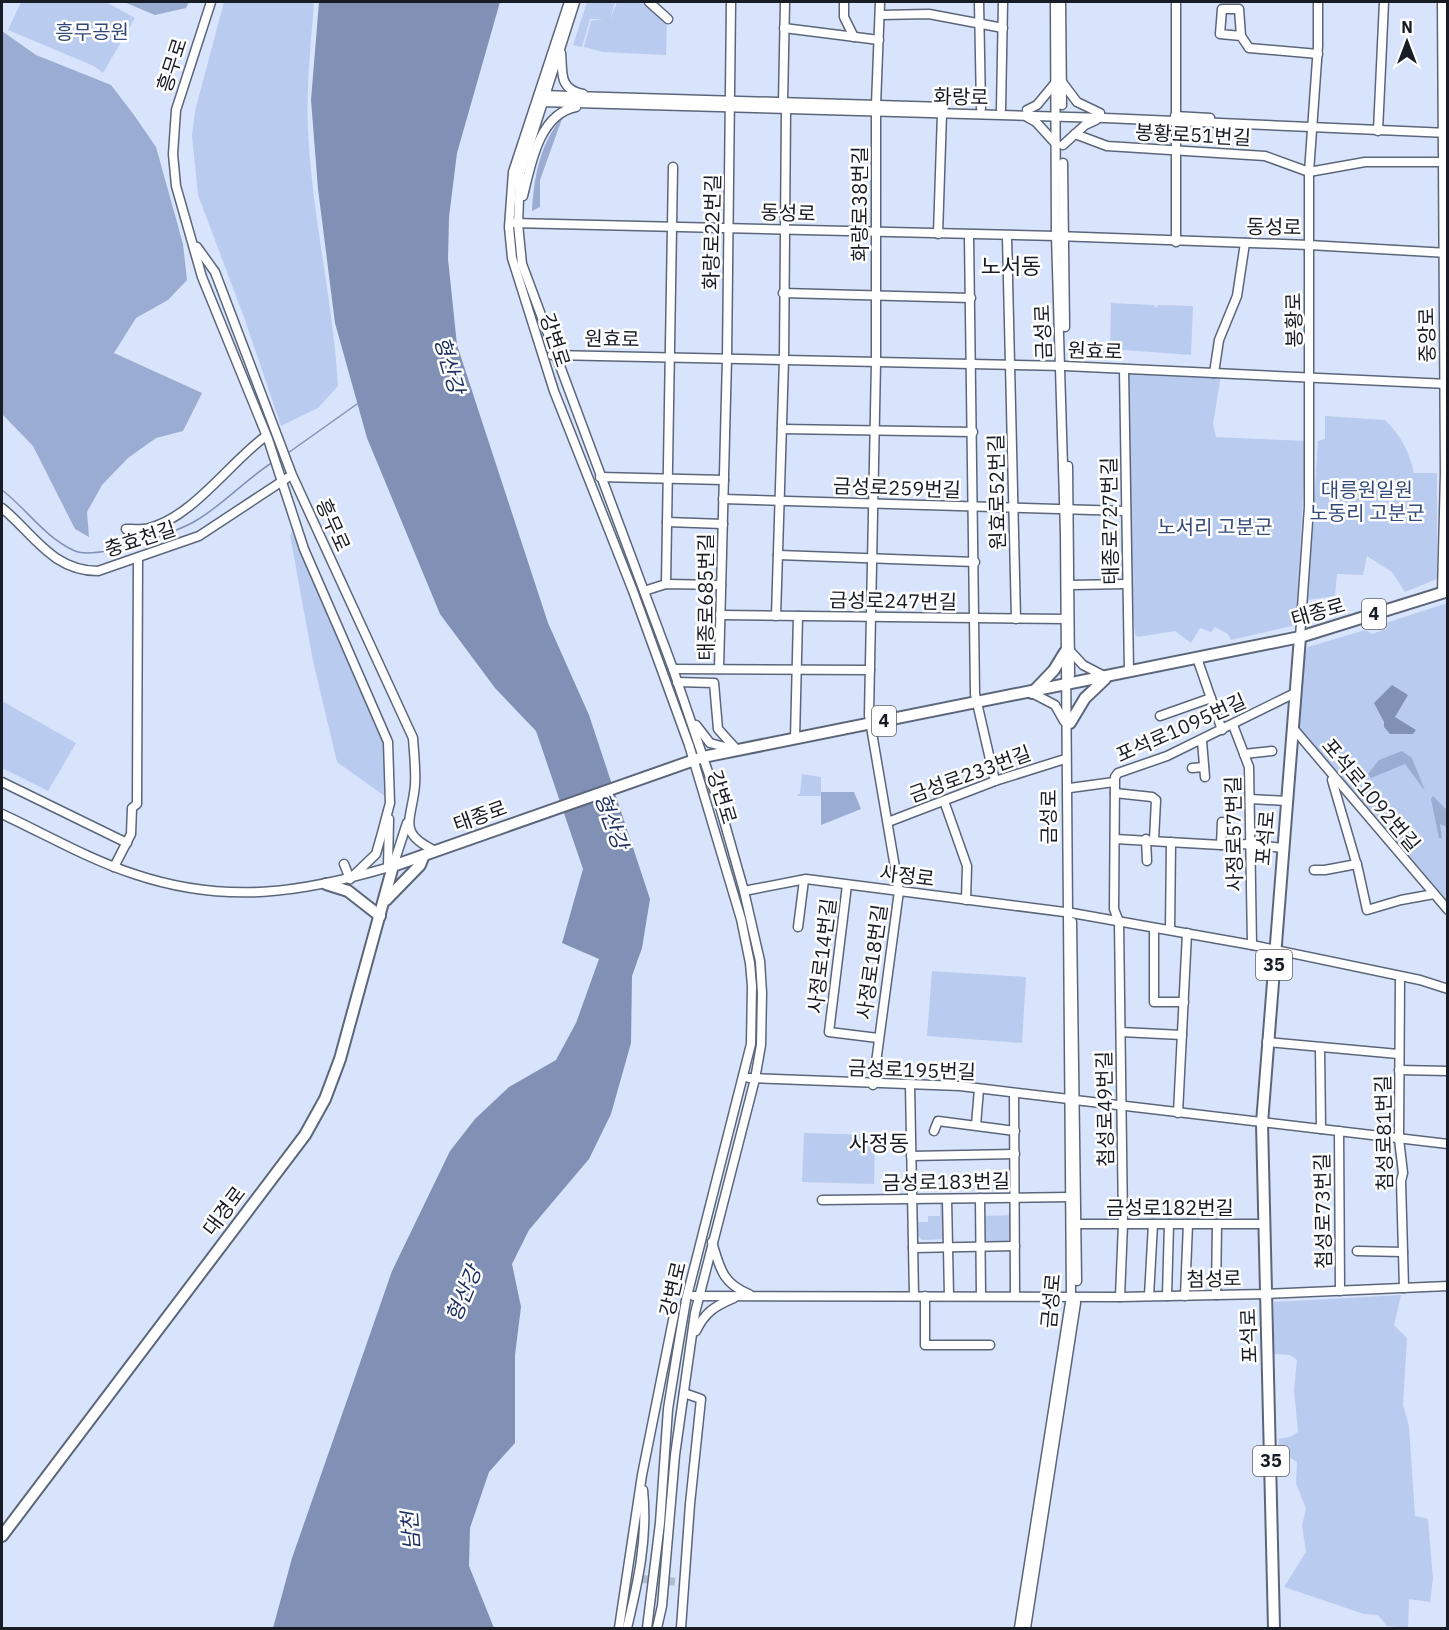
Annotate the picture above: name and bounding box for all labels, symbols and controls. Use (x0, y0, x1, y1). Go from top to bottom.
north arrow (1377, 12, 1437, 72)
text: N (1401, 17, 1413, 37)
park label: 흥무공원 (55, 18, 129, 45)
street label: 흥무로 (150, 34, 193, 95)
street label: 화랑로 (933, 83, 989, 110)
street label: 봉황로51번길 (1134, 118, 1252, 151)
street label: 화랑로38번길 (846, 146, 873, 262)
street label: 화랑로22번길 (697, 174, 726, 290)
street label: 동성로 (760, 198, 816, 227)
street label: 동성로 (1246, 213, 1302, 240)
district label: 노서동 (981, 251, 1041, 280)
street label: 봉황로 (1280, 292, 1307, 348)
street label: 금성로 (1028, 304, 1057, 360)
street label: 중앙로 (1413, 307, 1440, 363)
street label: 강변로 (534, 309, 577, 370)
street label: 원효로 (584, 325, 640, 352)
water label: 형산강 (429, 333, 472, 399)
street label: 원효로 (1067, 336, 1123, 365)
street label: 원효로52번길 (982, 434, 1011, 550)
street label: 태종로727번길 (1095, 457, 1124, 585)
street label: 금성로259번길 (833, 472, 961, 503)
park label: 대릉원일원 노동리 고분군 (1309, 476, 1425, 526)
street label: 흥무로 (310, 494, 357, 556)
park label: 노서리 고분군 (1157, 513, 1273, 540)
street label: 충효천길 (101, 514, 179, 563)
street label: 태종로685번길 (692, 533, 719, 661)
street label: 금성로247번길 (829, 586, 957, 615)
street label: 태종로 (1288, 591, 1348, 632)
road number: 4 (1362, 599, 1386, 629)
street label: 포석로1095번길 (1111, 687, 1250, 768)
road number: 4 (872, 706, 896, 736)
street label: 포석로1092번길 (1316, 732, 1427, 857)
street label: 금성로233번길 (905, 739, 1035, 808)
street label: 강변로 (701, 767, 743, 827)
street label: 사정로57번길 (1219, 776, 1248, 892)
water label: 형산강 (589, 789, 636, 855)
street label: 금성로 (1035, 789, 1062, 845)
street label: 태종로 (449, 793, 510, 838)
street label: 포석로 (1249, 809, 1280, 867)
street label: 사정로 (878, 859, 936, 892)
street label: 사정로14번길 (801, 897, 842, 1015)
street label: 사정로18번길 (850, 903, 893, 1021)
road number: 35 (1256, 950, 1292, 980)
street label: 첨성로49번길 (1090, 1051, 1119, 1167)
street label: 금성로195번길 (848, 1054, 976, 1085)
street label: 첨성로81번길 (1369, 1075, 1398, 1191)
district label: 사정동 (849, 1128, 909, 1157)
street label: 첨성로73번길 (1308, 1153, 1337, 1269)
street label: 금성로183번길 (882, 1167, 1010, 1196)
street label: 대경로 (196, 1181, 251, 1241)
street label: 금성로182번길 (1106, 1194, 1234, 1221)
water label: 형산강 (439, 1259, 488, 1326)
street label: 강변로 (653, 1259, 692, 1319)
street label: 첨성로 (1186, 1265, 1242, 1292)
street label: 금성로 (1035, 1272, 1066, 1330)
street label: 포석로 (1234, 1308, 1263, 1364)
road number: 35 (1253, 1446, 1289, 1476)
water label: 남천 (395, 1508, 425, 1551)

